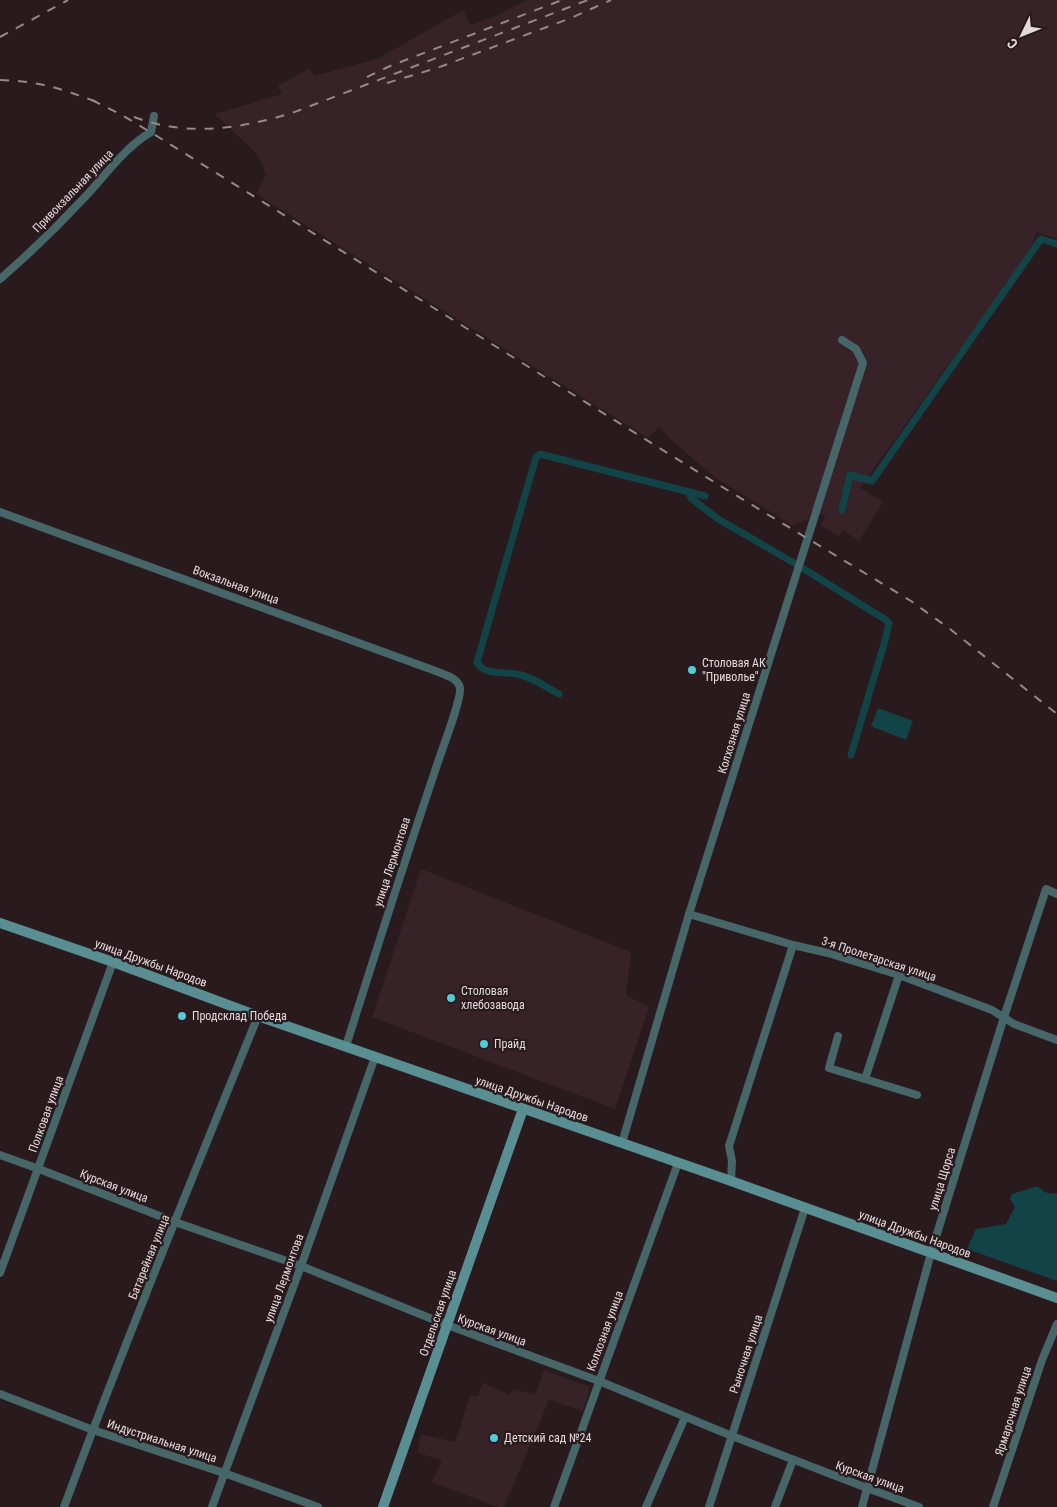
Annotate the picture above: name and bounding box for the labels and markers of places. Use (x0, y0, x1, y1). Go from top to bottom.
place label: Столовая АК "Приволье" (702, 656, 766, 684)
marker: Столовая АК "Приволье" (686, 664, 698, 676)
place label: Столовая хлебозавода (461, 984, 525, 1012)
marker: Столовая хлебозавода (445, 992, 457, 1004)
place label: Продсклад Победа (192, 1009, 287, 1023)
marker: Продсклад Победа (176, 1010, 188, 1022)
place label: Прайд (494, 1037, 526, 1051)
marker: Прайд (478, 1038, 490, 1050)
place label: Детский сад №24 (504, 1431, 591, 1445)
marker: Детский сад №24 (488, 1432, 500, 1444)

